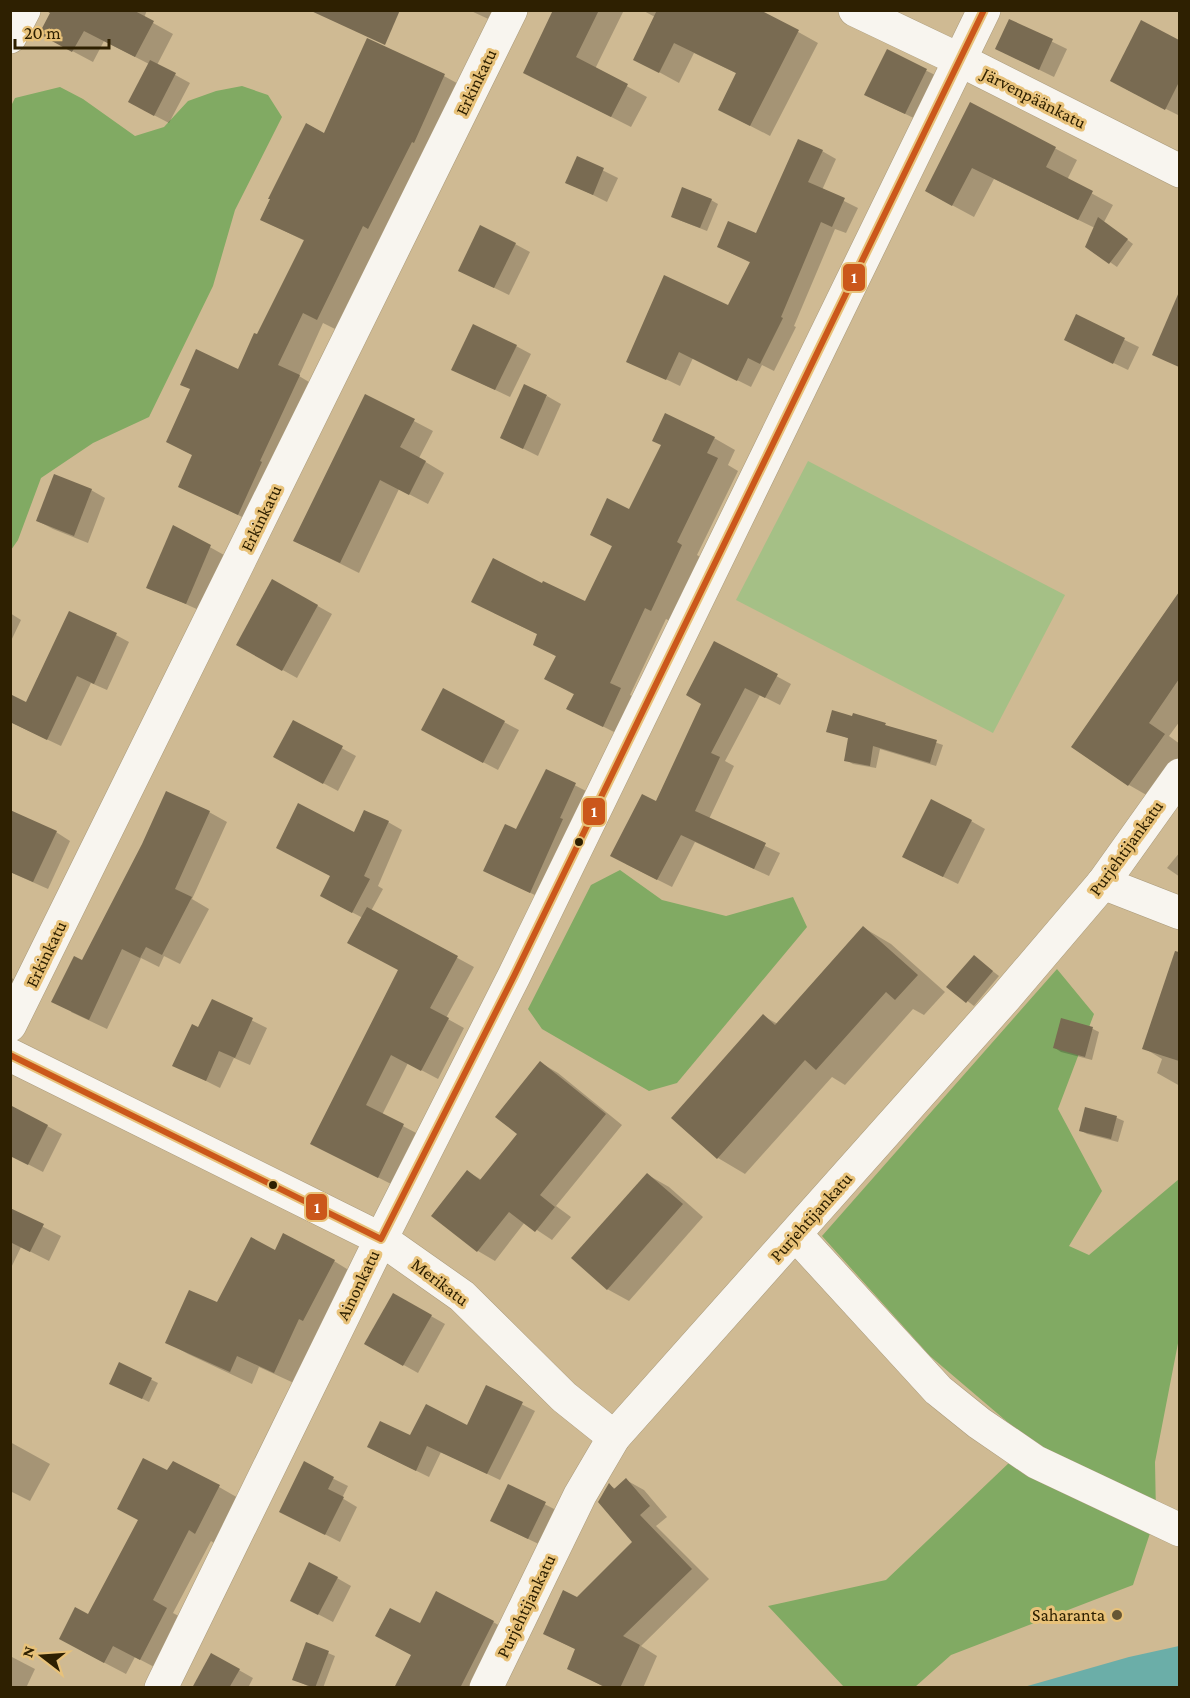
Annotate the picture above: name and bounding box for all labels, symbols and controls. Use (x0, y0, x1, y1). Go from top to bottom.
scale bar (15, 12, 110, 50)
text: 20 m (24, 23, 61, 43)
street label: Erkinkatu (451, 45, 501, 118)
street label: Järvenpäänkatu (977, 62, 1090, 133)
line badge: 1 (842, 263, 866, 292)
text: 1 (851, 269, 857, 286)
street label: Erkinkatu (236, 481, 286, 554)
street label: Purjehtijankatu (1085, 796, 1168, 900)
line badge: 1 (582, 797, 606, 826)
text: 1 (591, 803, 597, 820)
unlabelled marker (573, 836, 585, 848)
street label: Erkinkatu (21, 917, 71, 990)
street label: Purjehtijankatu (766, 1168, 857, 1266)
unlabelled marker (267, 1179, 279, 1191)
line badge: 1 (305, 1193, 328, 1221)
text: 1 (314, 1199, 320, 1216)
street label: Ainonkatu (332, 1246, 384, 1323)
street label: Merikatu (408, 1254, 473, 1310)
street label: Purjehtijankatu (492, 1551, 561, 1661)
place label: Saharanta (1032, 1605, 1105, 1625)
marker: Saharanta (1110, 1608, 1124, 1622)
north arrow (12, 1626, 72, 1686)
text: N (18, 1644, 38, 1659)

